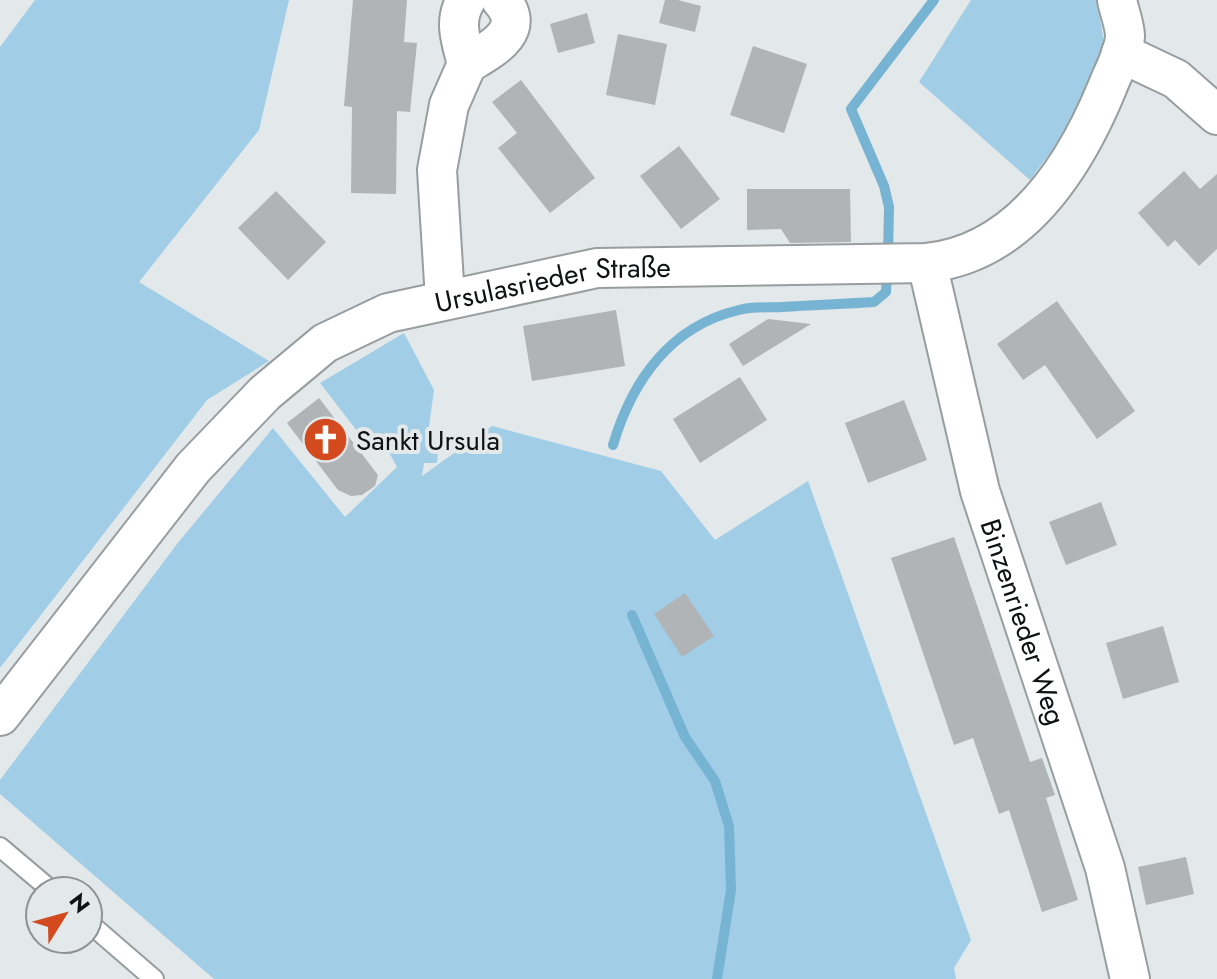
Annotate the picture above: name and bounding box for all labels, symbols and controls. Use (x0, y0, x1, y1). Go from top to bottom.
street label: Ursulasrieder Straße (431, 246, 671, 323)
church icon: Sankt Ursula (301, 416, 349, 464)
place label: Sankt Ursula (356, 420, 500, 461)
street label: Binzenrieder Weg (970, 514, 1077, 730)
north arrow (24, 875, 104, 955)
text: N (62, 886, 98, 920)

